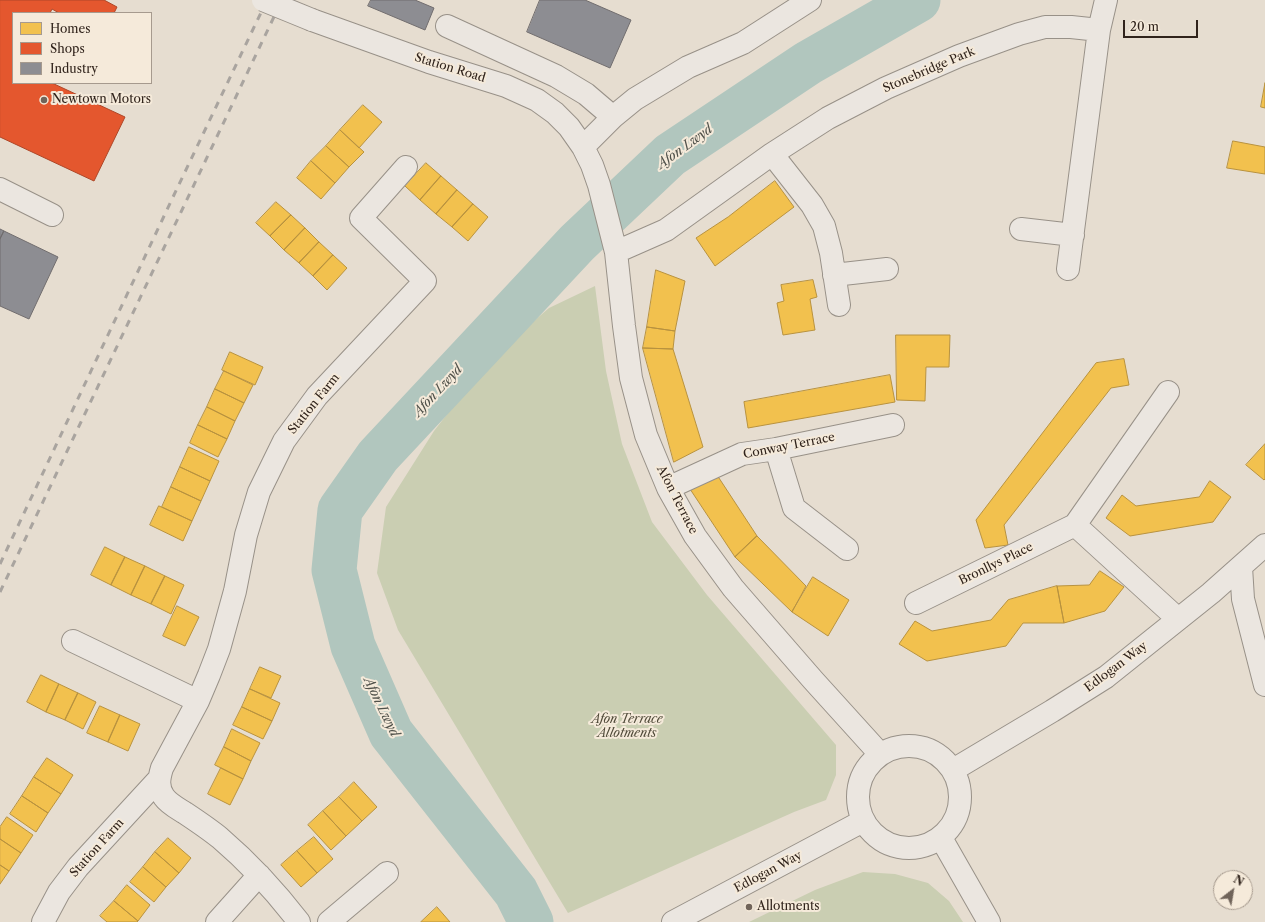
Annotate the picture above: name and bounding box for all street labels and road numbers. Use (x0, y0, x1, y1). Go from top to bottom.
street label: Stonebridge Park (881, 44, 977, 96)
street label: Station Road (413, 50, 487, 86)
street label: Station Farm (285, 371, 343, 437)
street label: Conway Terrace (742, 430, 836, 462)
street label: Afon Terrace (654, 463, 700, 537)
street label: Bronllys Place (957, 540, 1035, 588)
street label: Edlogan Way (1082, 639, 1150, 695)
street label: Station Farm (67, 816, 127, 880)
street label: Edlogan Way (732, 848, 804, 896)

